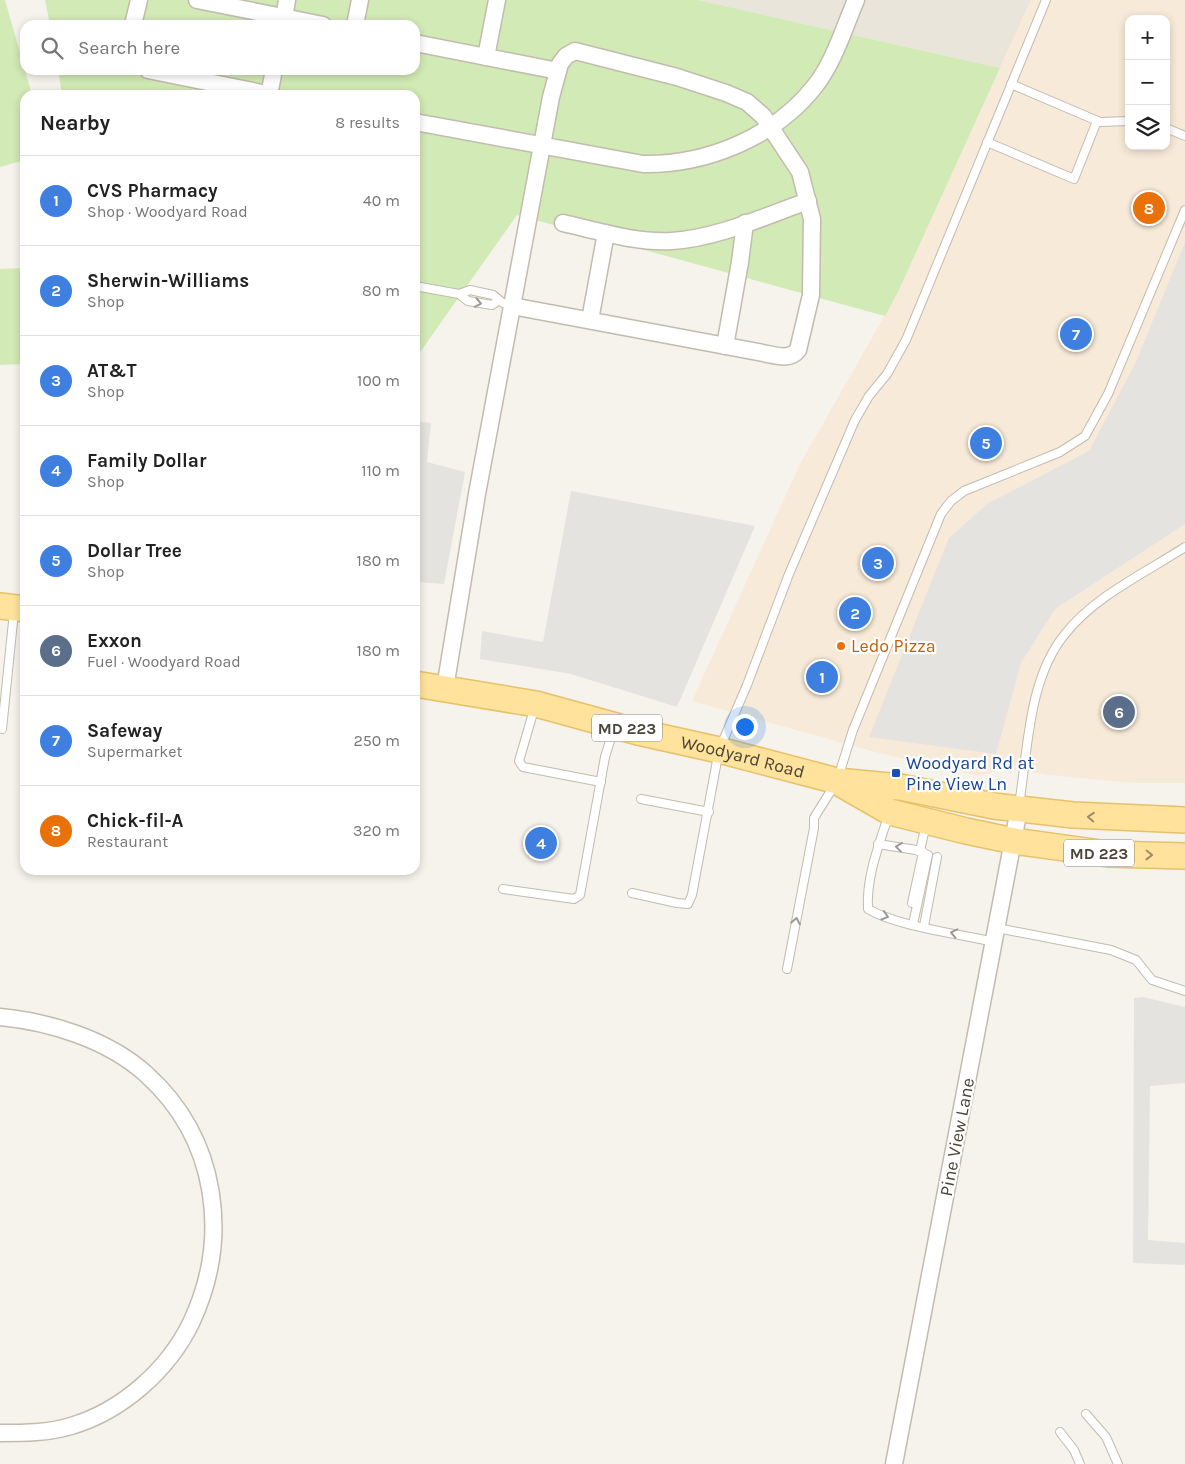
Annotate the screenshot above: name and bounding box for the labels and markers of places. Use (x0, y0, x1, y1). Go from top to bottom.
pin: 8 (1133, 189, 1165, 227)
pin: 7 (1060, 315, 1092, 353)
pin: 5 (970, 424, 1002, 462)
pin: 3 (862, 544, 894, 582)
pin: 2 (839, 594, 871, 632)
place label: Ledo Pizza (851, 635, 936, 657)
marker: Ledo Pizza (835, 640, 847, 652)
pin: 1 (806, 658, 838, 696)
pin: 6 (1103, 693, 1135, 731)
place label: Woodyard Rd at Pine View Ln (906, 752, 1034, 795)
marker: Woodyard Rd at Pine View Ln (890, 767, 902, 779)
pin: 4 (525, 824, 557, 862)

